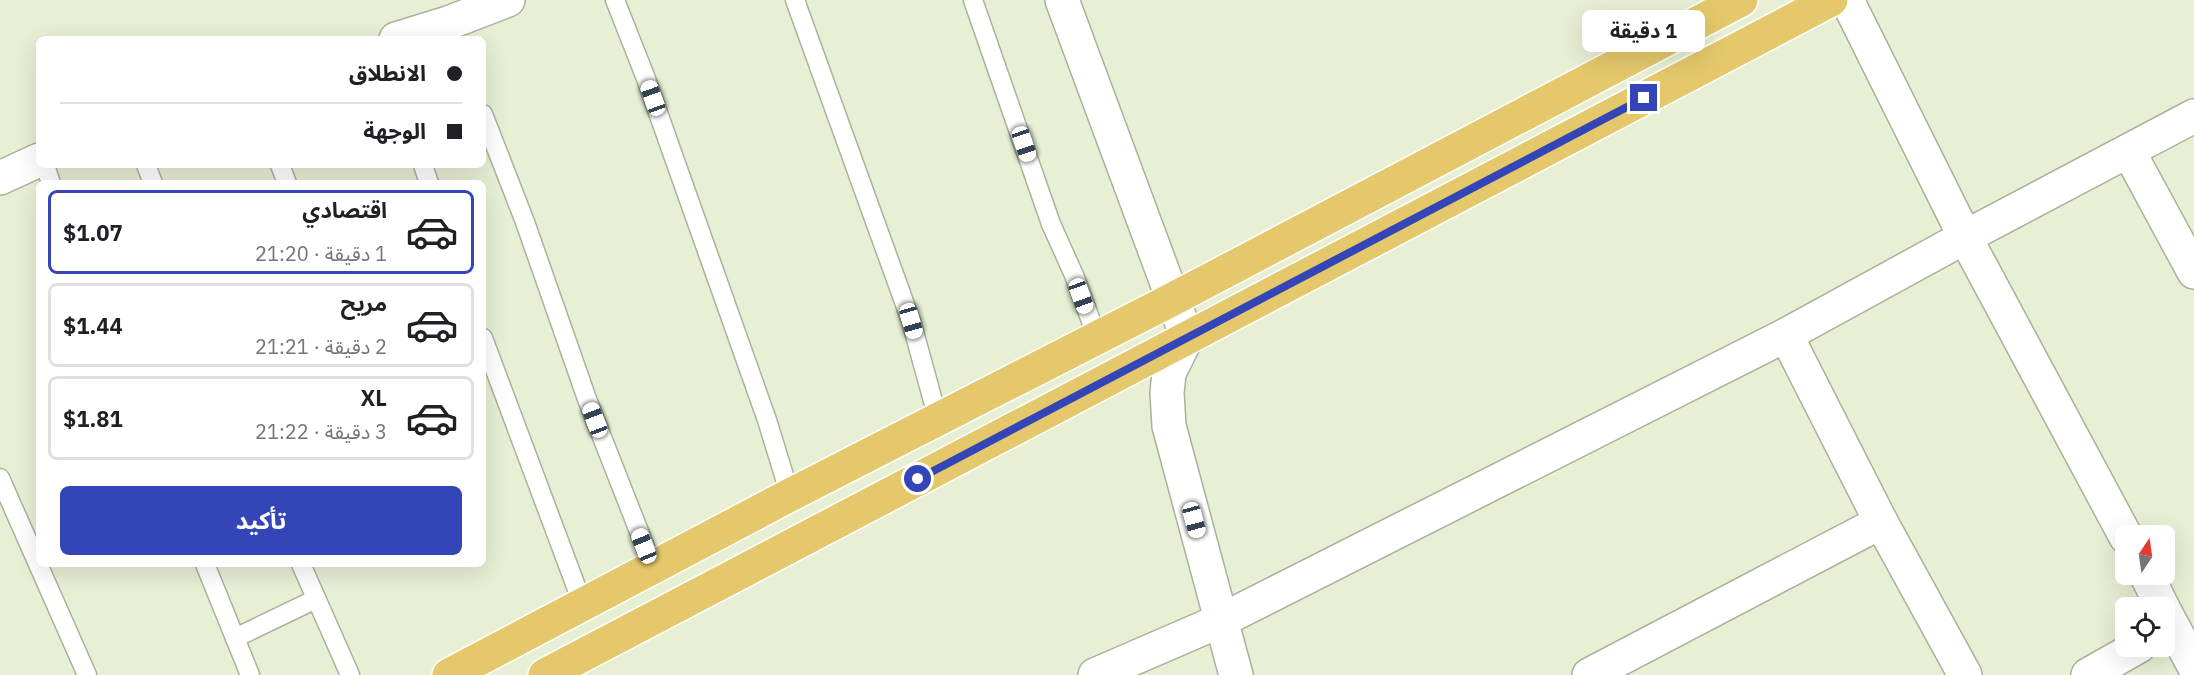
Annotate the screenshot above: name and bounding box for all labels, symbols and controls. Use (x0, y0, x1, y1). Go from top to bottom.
callout: 1 دقيقة (1582, 11, 1706, 53)
text: 1 دقيقة (1610, 17, 1677, 44)
text: الانطلاق (349, 58, 426, 87)
car (638, 78, 668, 118)
route end (1630, 84, 1657, 111)
text: الوجهة (363, 116, 426, 145)
car (1010, 124, 1038, 164)
text: اقتصادي (302, 195, 387, 224)
icon: car (405, 205, 459, 259)
text: $1.07 (63, 218, 123, 247)
text: 1 دقيقة · 21:20 (255, 240, 387, 267)
car (1066, 276, 1096, 316)
text: مريح (341, 288, 387, 317)
icon: car (405, 298, 459, 352)
car (897, 301, 925, 341)
text: $1.44 (63, 311, 123, 340)
text: 2 دقيقة · 21:21 (255, 333, 387, 360)
text: XL (361, 383, 387, 412)
icon: car (405, 391, 459, 445)
car (580, 400, 610, 440)
text: $1.81 (63, 404, 123, 433)
text: 3 دقيقة · 21:22 (255, 418, 387, 445)
route start (904, 465, 931, 492)
button: تأكيد (60, 486, 462, 555)
car (1181, 500, 1207, 540)
north arrow (2115, 525, 2175, 585)
map controls (2115, 525, 2175, 657)
car (629, 526, 659, 566)
button: locate (2115, 597, 2175, 657)

